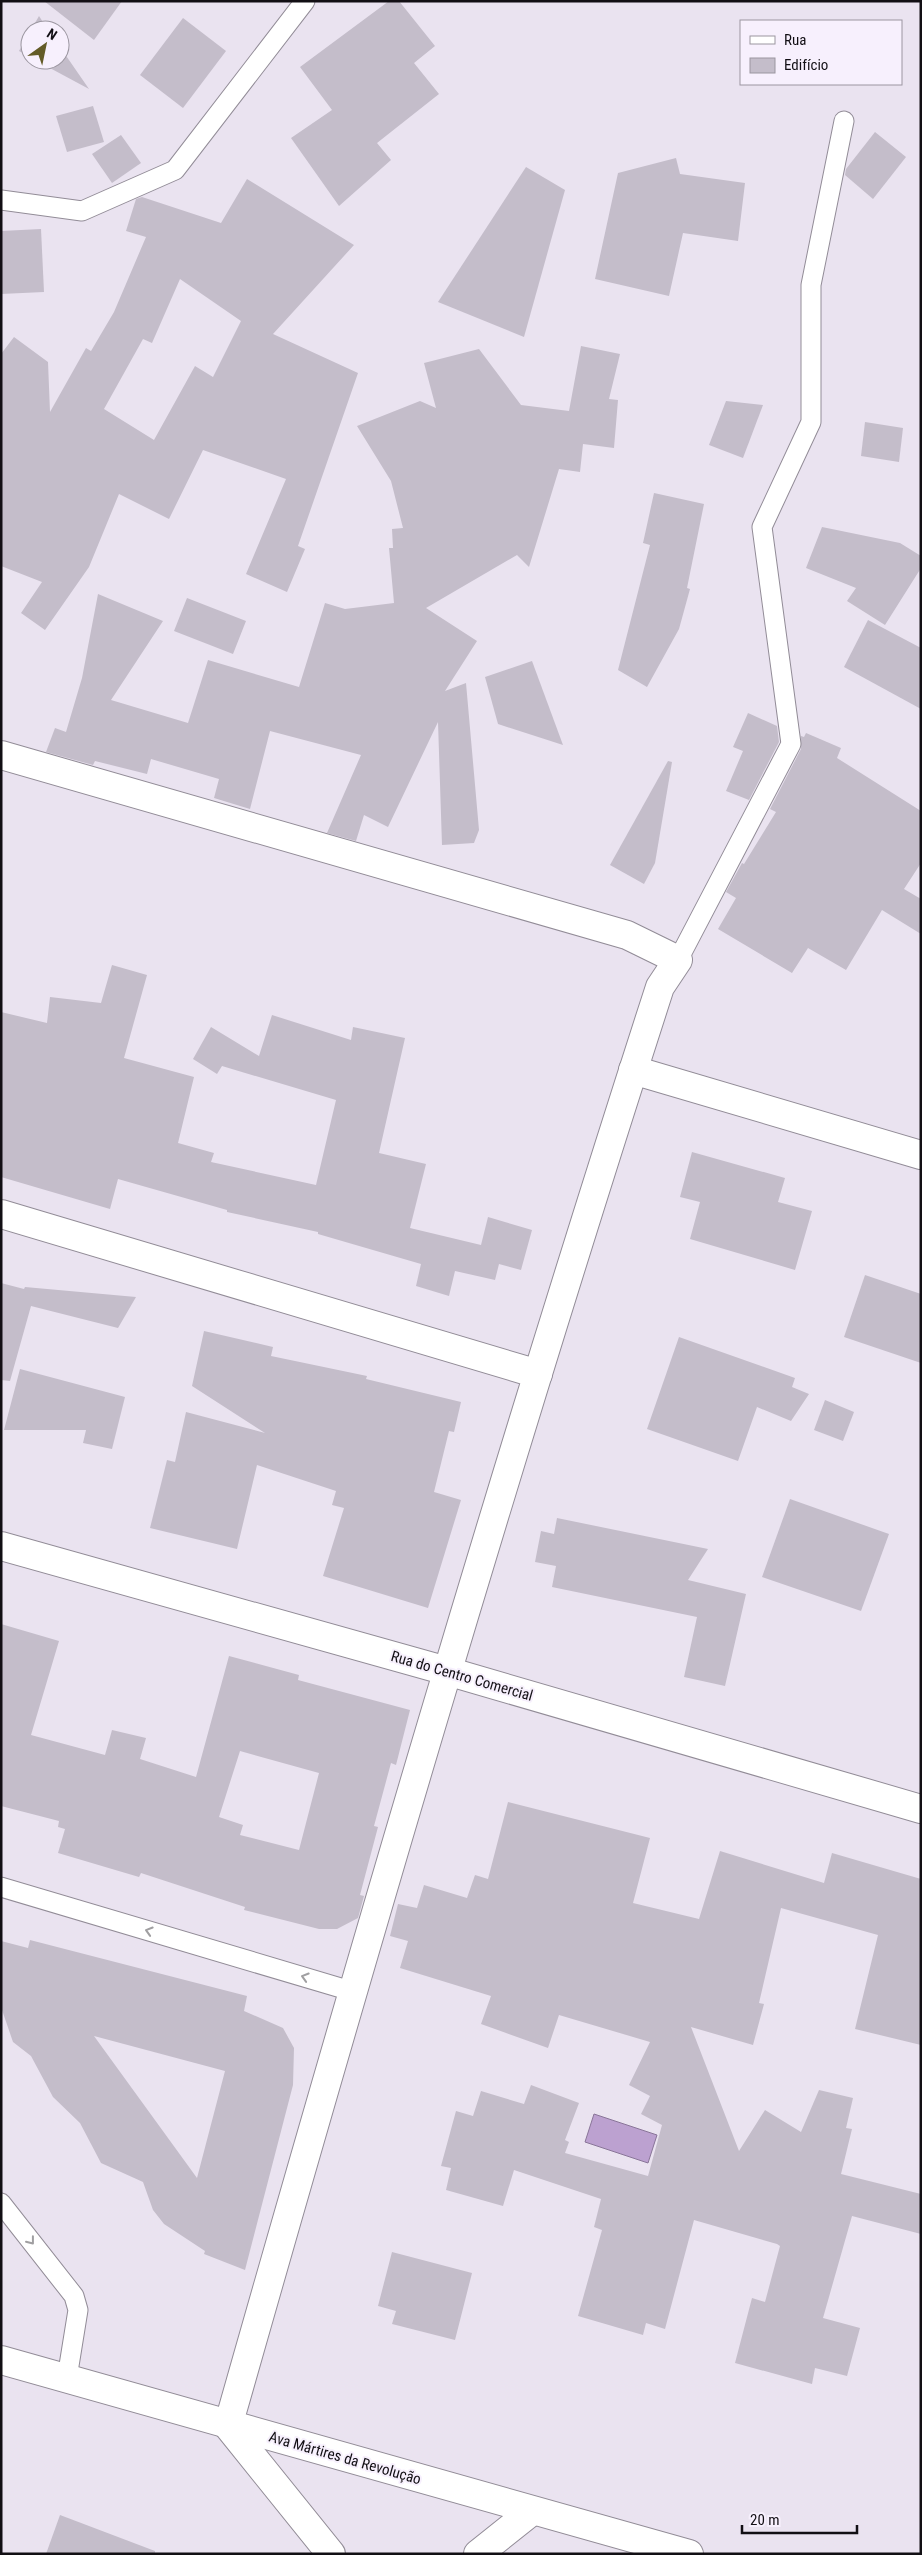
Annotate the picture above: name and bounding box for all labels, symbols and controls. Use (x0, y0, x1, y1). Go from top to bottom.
north arrow (20, 20, 70, 70)
legend (740, 20, 902, 85)
text: N (44, 25, 60, 43)
text: Rua (784, 31, 806, 49)
text: Edifício (784, 56, 828, 74)
street label: Rua do Centro Comercial (389, 1647, 535, 1705)
one-way arrow (145, 1926, 153, 1936)
one-way arrow (301, 1972, 309, 1982)
one-way arrow (26, 2236, 35, 2245)
street label: Ava Mártires da Revolução (267, 2428, 423, 2488)
scale bar (742, 2502, 857, 2534)
text: 20 m (750, 2511, 780, 2529)

